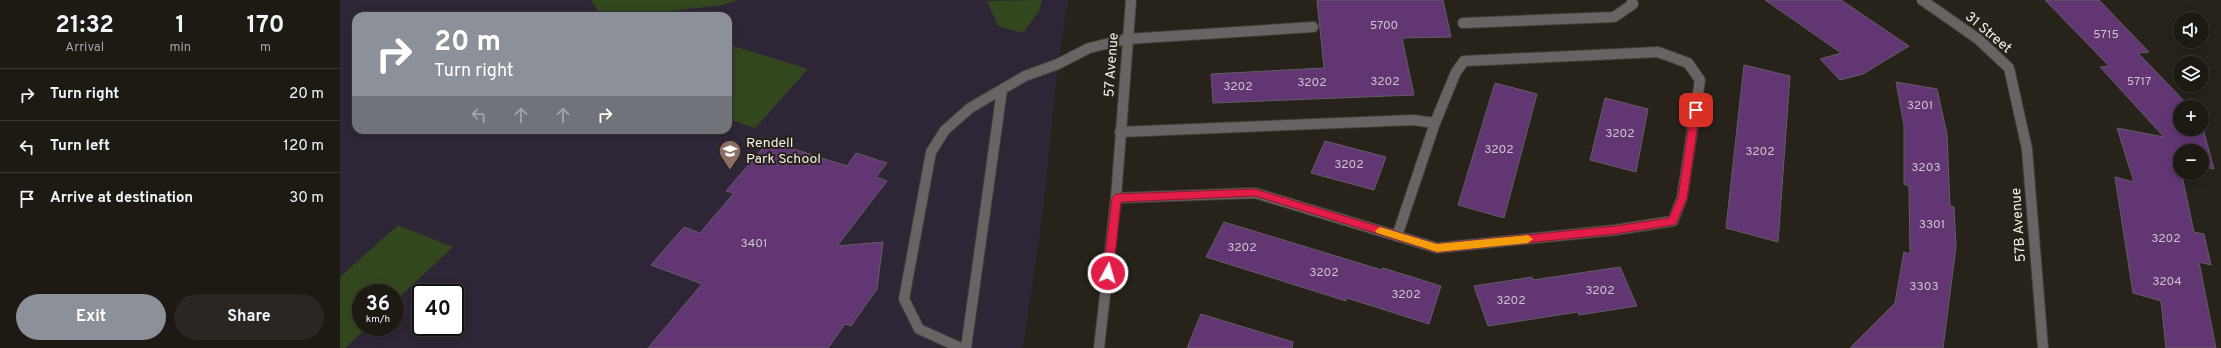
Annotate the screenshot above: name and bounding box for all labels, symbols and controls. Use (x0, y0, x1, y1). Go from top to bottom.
street label: 31 Street (1961, 9, 2015, 57)
text: 21:32 (55, 11, 114, 41)
text: 1 (175, 11, 185, 41)
text: 170 (246, 11, 285, 41)
map controls (2173, 12, 2209, 180)
button: sound (2173, 12, 2209, 48)
house number: 5700 (1370, 18, 1398, 34)
text: 20 m (434, 25, 501, 61)
house number: 5715 (2093, 27, 2119, 43)
icon: right (368, 28, 420, 80)
street label: 57 Avenue (1101, 32, 1123, 98)
text: Arrival (65, 40, 104, 56)
text: min (169, 40, 191, 56)
text: m (260, 40, 271, 56)
button: layers (2173, 56, 2209, 92)
text: Turn right (434, 60, 514, 83)
house number: 3202 (1370, 74, 1400, 90)
house number: 5717 (2127, 74, 2151, 90)
house number: 3202 (1297, 75, 1327, 91)
house number: 3202 (1223, 79, 1253, 95)
icon: right (16, 84, 38, 106)
text: Turn right (50, 85, 119, 104)
text: 20 m (289, 85, 324, 104)
pin (1679, 93, 1713, 127)
house number: 3201 (1907, 98, 1933, 114)
icon: arrive (1685, 99, 1707, 121)
button: + (2173, 100, 2209, 136)
icon: left (468, 104, 490, 126)
icon: ahead (510, 104, 532, 126)
icon: ahead (552, 104, 574, 126)
icon: right (594, 104, 616, 126)
house number: 3202 (1605, 126, 1635, 142)
place label: Rendell Park School (746, 135, 821, 168)
icon: left (16, 136, 38, 158)
text: Turn left (50, 137, 110, 156)
text: 120 m (283, 137, 324, 156)
school or university icon: Rendell Park School (717, 138, 743, 171)
house number: 3202 (1484, 142, 1514, 158)
house number: 3202 (1745, 144, 1775, 160)
button: − (2173, 144, 2209, 180)
house number: 3202 (1334, 157, 1364, 173)
house number: 3203 (1911, 160, 1941, 176)
street label: 57B Avenue (2008, 187, 2030, 263)
icon: arrive (16, 188, 38, 210)
text: Arrive at destination (50, 189, 193, 208)
text: 30 m (289, 189, 324, 208)
house number: 3301 (1919, 217, 1945, 233)
house number: 3202 (2151, 231, 2181, 247)
house number: 3401 (741, 236, 767, 252)
house number: 3202 (1227, 240, 1257, 256)
position arrow (1087, 252, 1129, 294)
house number: 3202 (1309, 265, 1339, 281)
house number: 3204 (2152, 274, 2182, 290)
house number: 3303 (1909, 279, 1939, 295)
house number: 3202 (1585, 283, 1615, 299)
speed limit sign: 40 (412, 284, 464, 336)
house number: 3202 (1391, 287, 1421, 303)
text: 36 (366, 292, 390, 318)
house number: 3202 (1496, 293, 1526, 309)
button: Exit (16, 294, 166, 340)
button: Share (174, 294, 324, 340)
text: km/h (366, 313, 390, 326)

